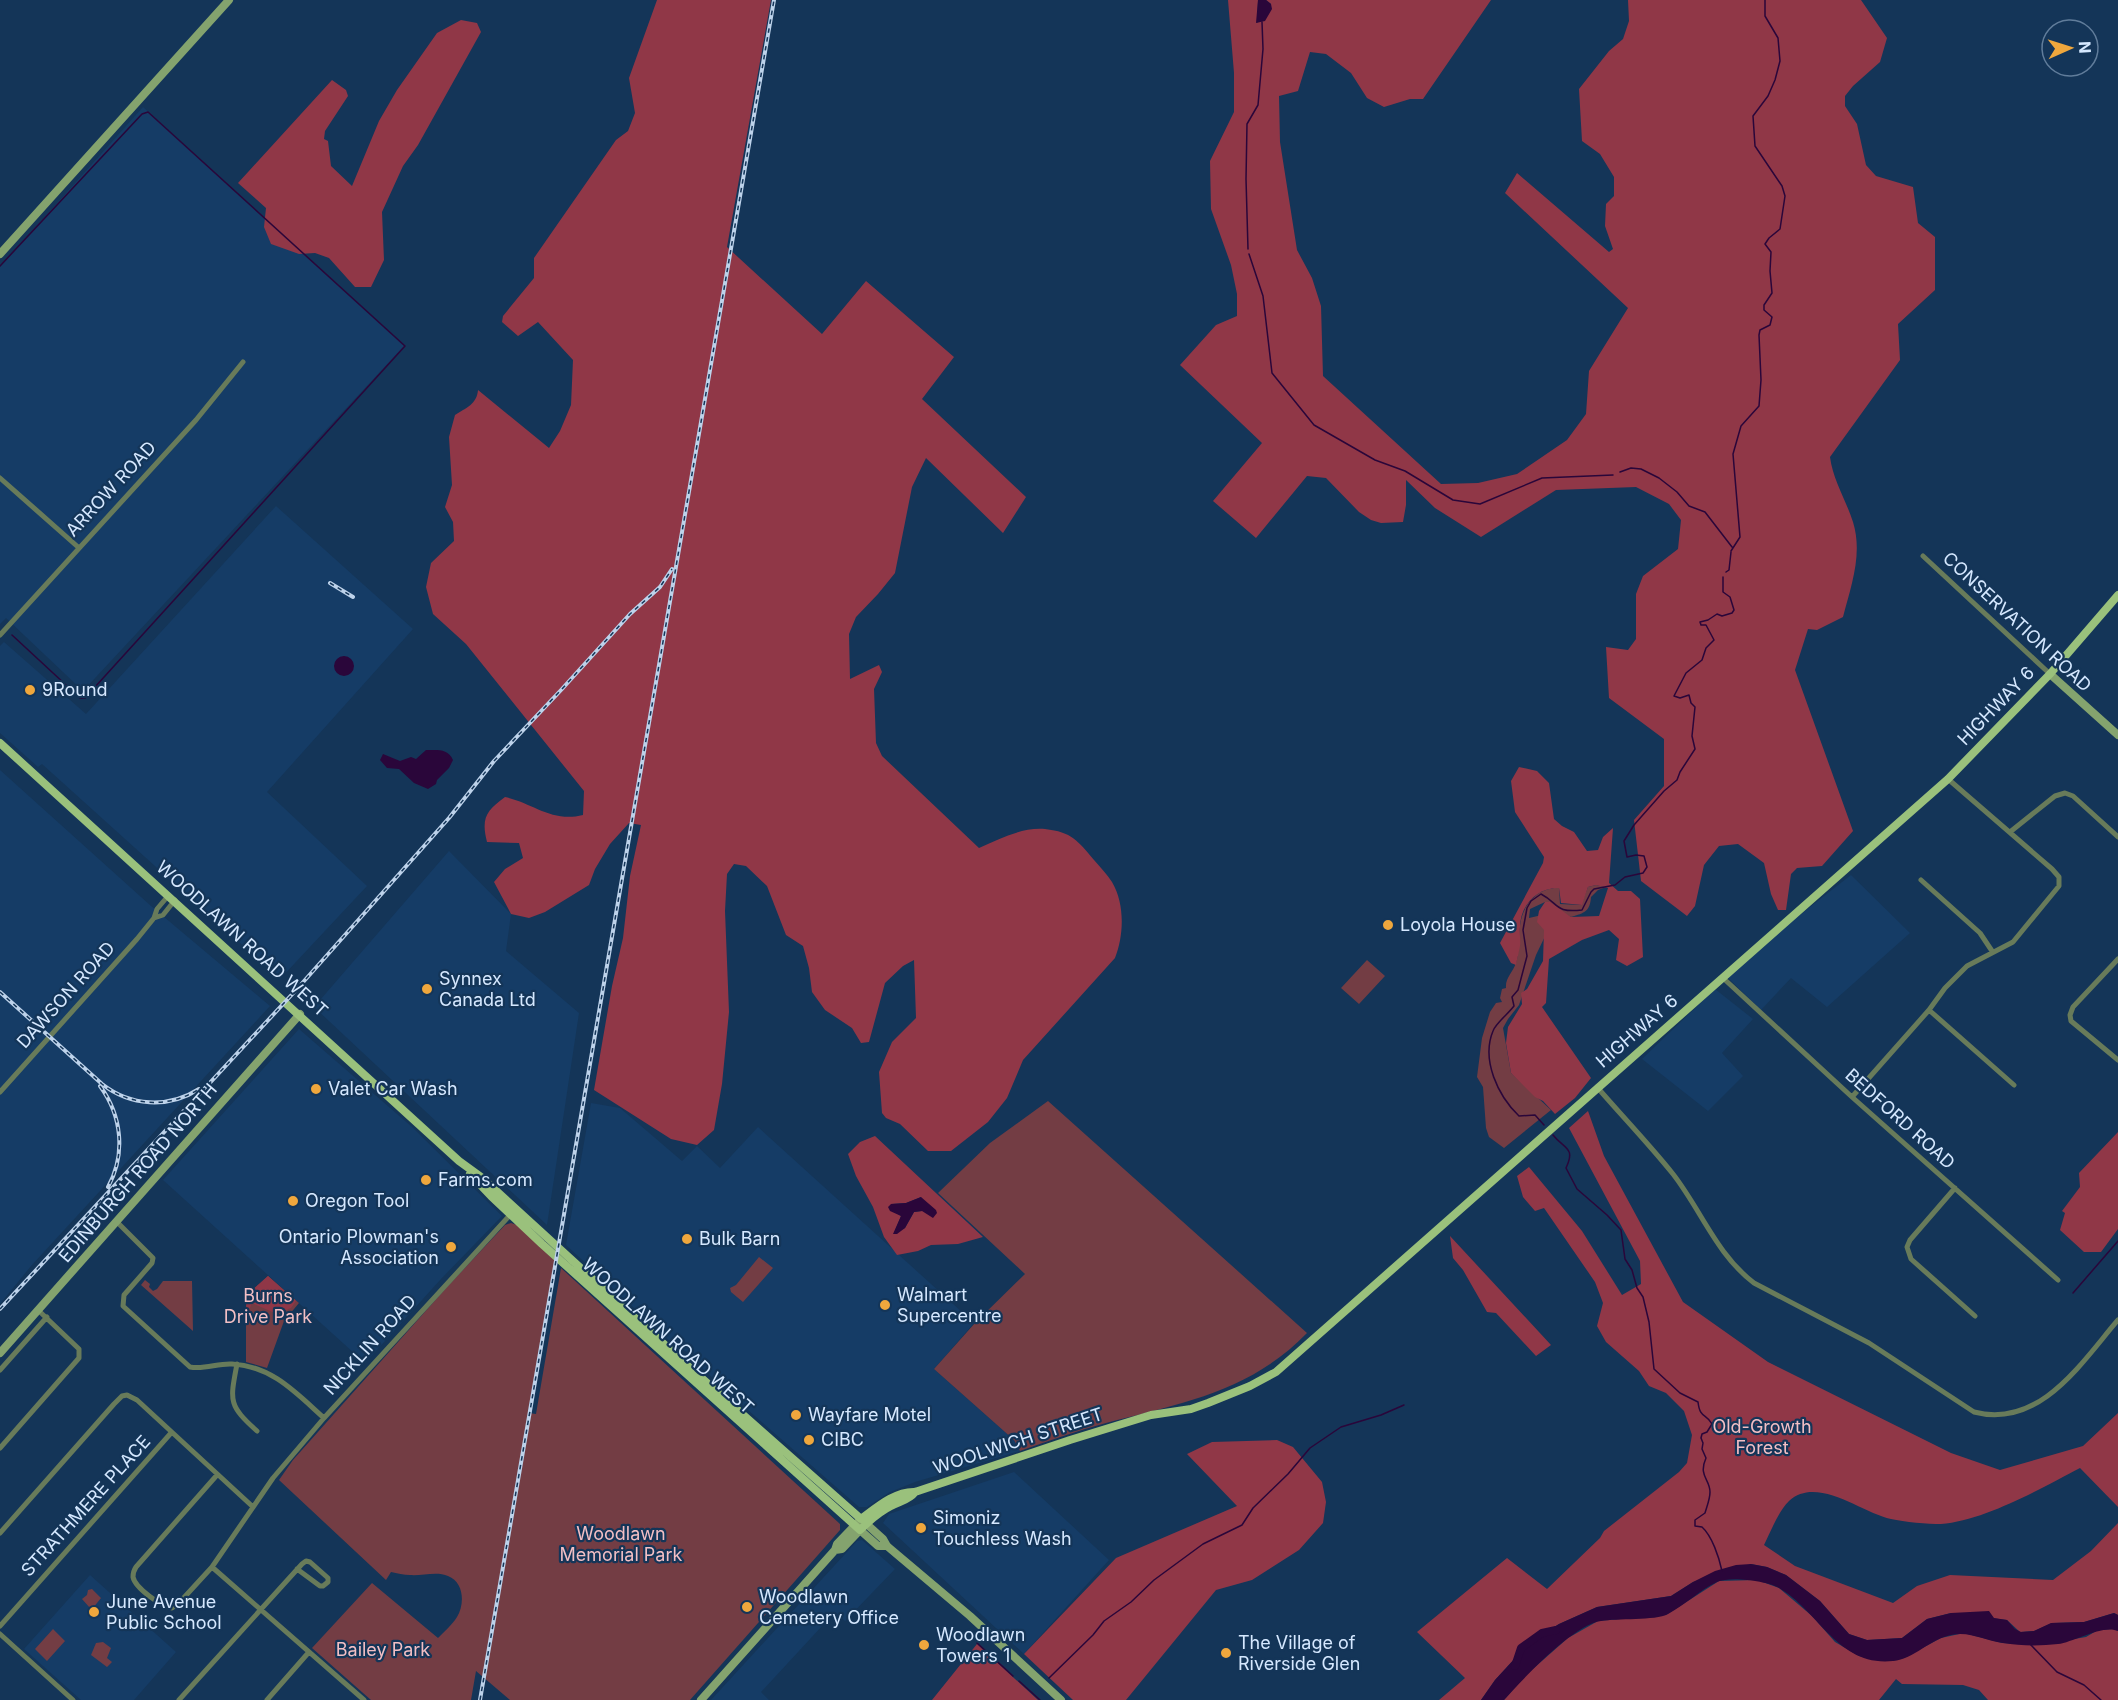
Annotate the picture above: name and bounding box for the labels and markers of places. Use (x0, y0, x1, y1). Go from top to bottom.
place label: 9Round (42, 679, 108, 700)
marker: 9Round (23, 683, 37, 697)
place label: Loyola House (1400, 914, 1516, 935)
marker: Loyola House (1381, 918, 1395, 932)
place label: Synnex Canada Ltd (439, 968, 536, 1010)
marker: Synnex Canada Ltd (420, 982, 434, 996)
place label: Valet Car Wash (328, 1078, 458, 1099)
marker: Valet Car Wash (309, 1082, 323, 1096)
place label: Farms.com (438, 1169, 533, 1190)
marker: Farms.com (419, 1173, 433, 1187)
place label: Oregon Tool (305, 1190, 409, 1211)
marker: Oregon Tool (286, 1194, 300, 1208)
place label: Ontario Plowman's Association (279, 1226, 439, 1268)
place label: Bulk Barn (699, 1228, 780, 1249)
marker: Bulk Barn (680, 1232, 694, 1246)
marker: Ontario Plowman's Association (444, 1240, 458, 1254)
place label: Walmart Supercentre (897, 1284, 1001, 1326)
marker: Walmart Supercentre (878, 1298, 892, 1312)
place label: Wayfare Motel (808, 1404, 931, 1425)
marker: Wayfare Motel (789, 1408, 803, 1422)
place label: CIBC (821, 1429, 864, 1450)
marker: CIBC (802, 1433, 816, 1447)
place label: Simoniz Touchless Wash (933, 1507, 1072, 1549)
marker: Simoniz Touchless Wash (914, 1521, 928, 1535)
place label: Woodlawn Cemetery Office (759, 1586, 899, 1628)
place label: June Avenue Public School (106, 1591, 222, 1633)
marker: Woodlawn Cemetery Office (740, 1600, 754, 1614)
marker: June Avenue Public School (87, 1605, 101, 1619)
place label: Woodlawn Towers 1 (936, 1624, 1025, 1666)
place label: The Village of Riverside Glen (1238, 1632, 1360, 1674)
marker: Woodlawn Towers 1 (917, 1638, 931, 1652)
marker: The Village of Riverside Glen (1219, 1646, 1233, 1660)

